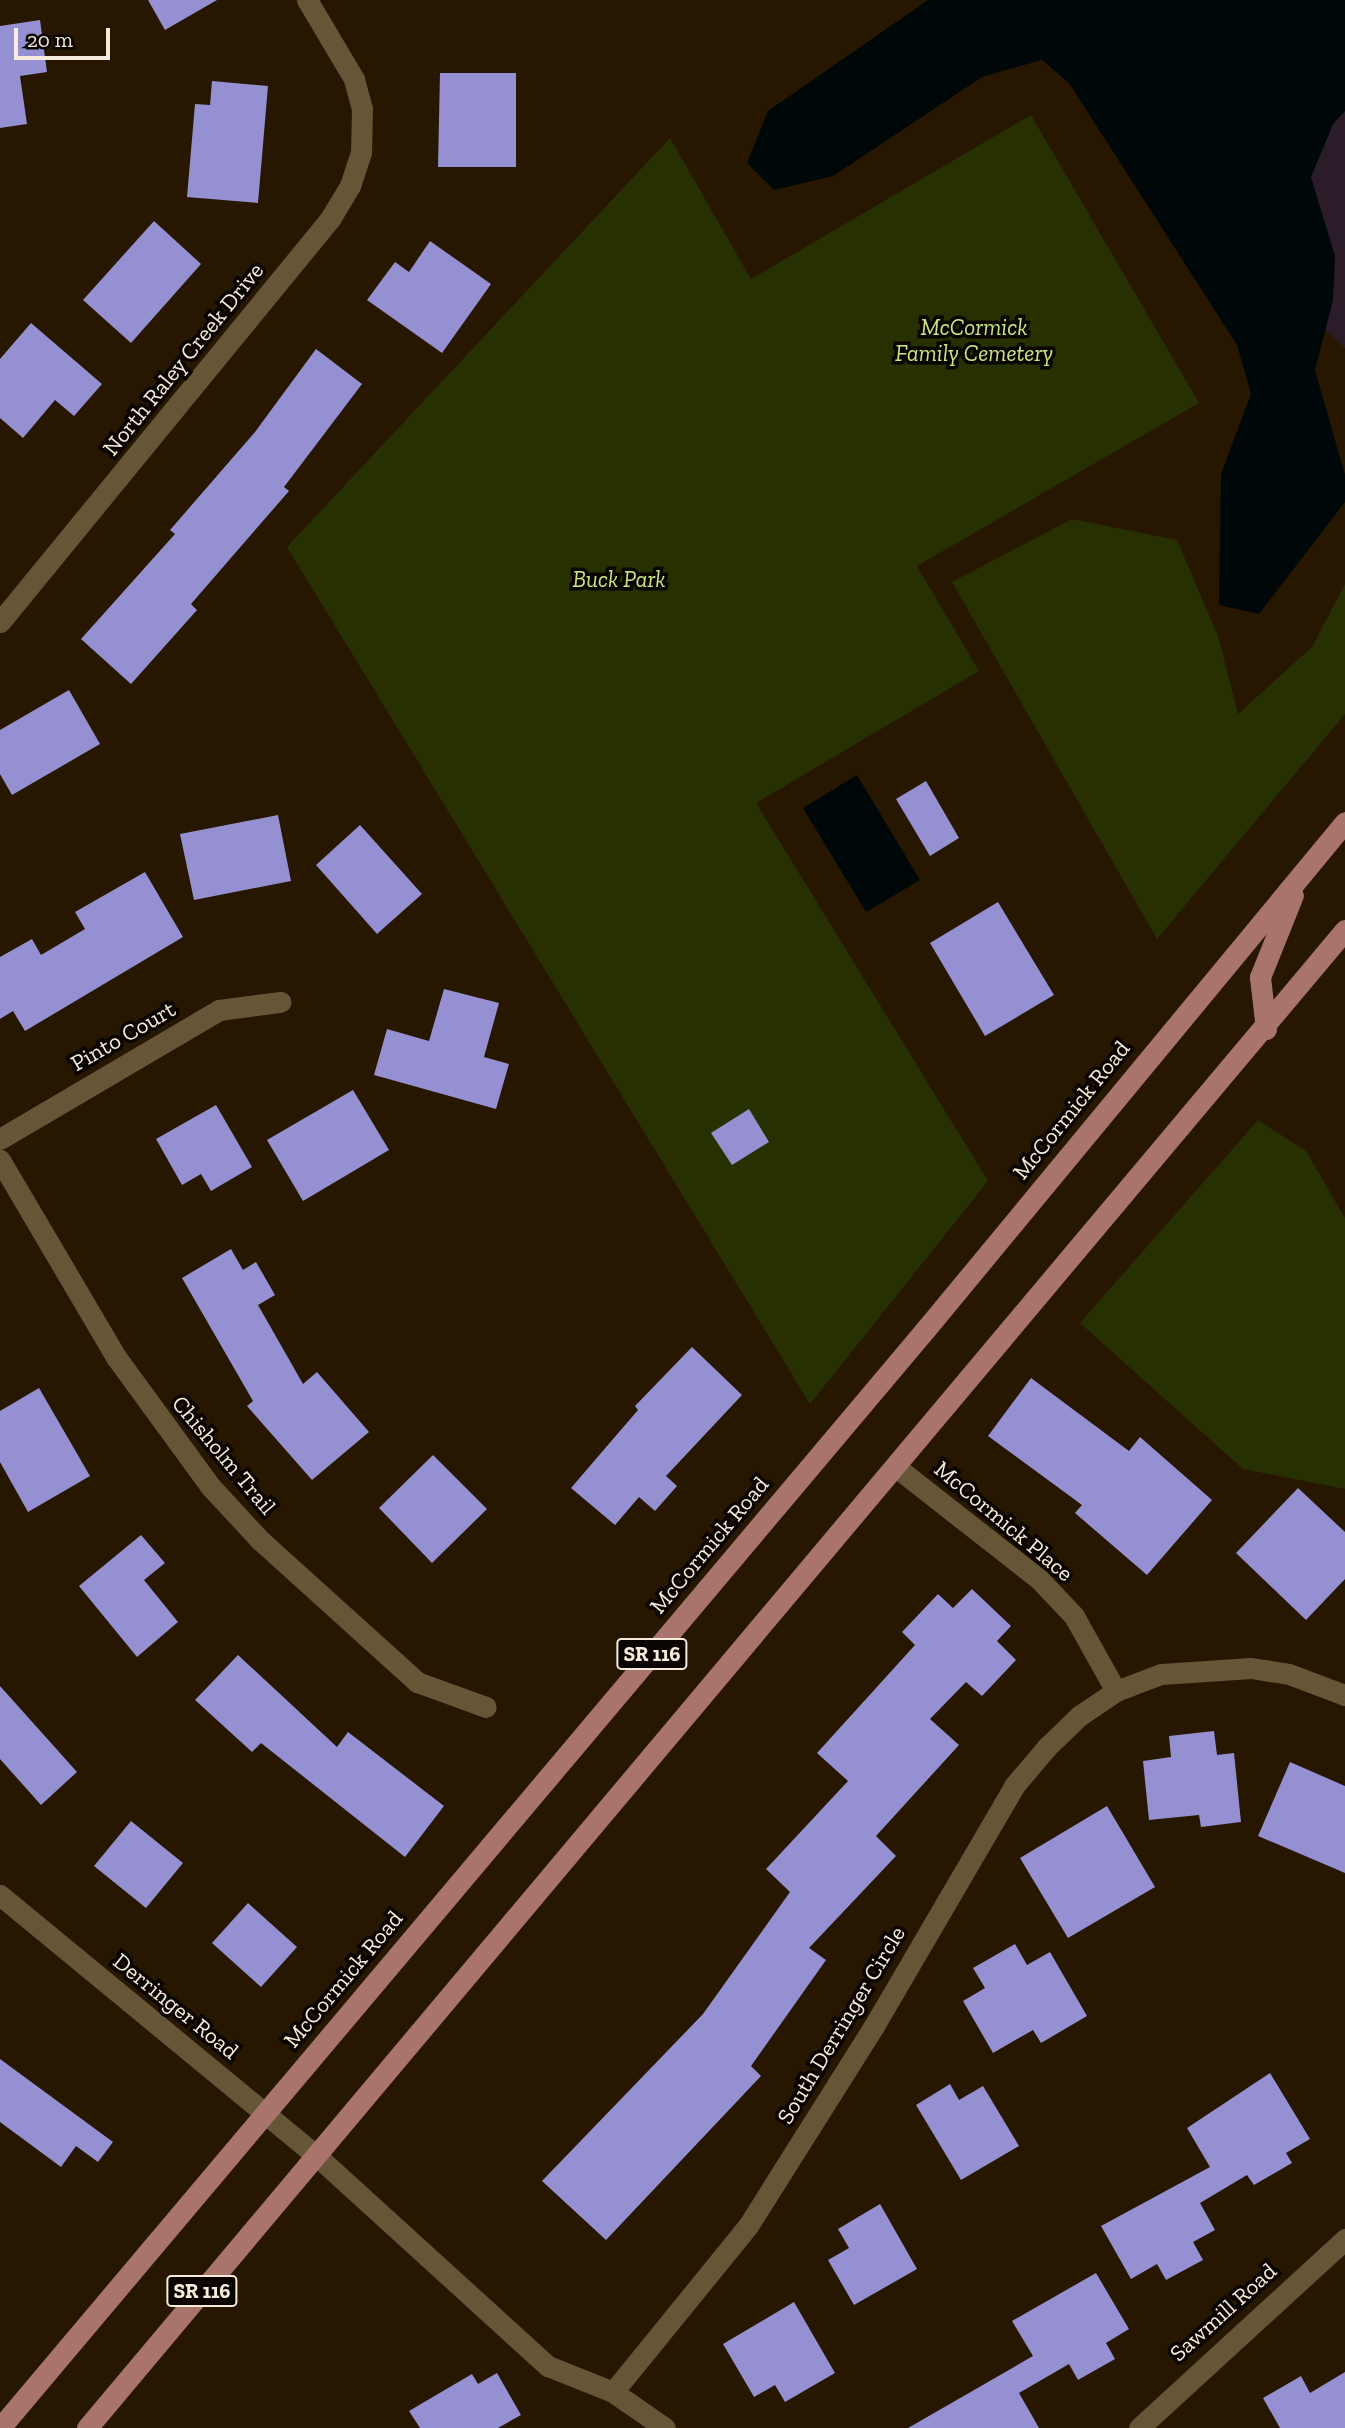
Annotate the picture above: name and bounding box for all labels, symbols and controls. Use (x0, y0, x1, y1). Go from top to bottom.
scale bar (18, 14, 114, 58)
text: 20 m (27, 27, 73, 52)
street label: North Raley Creek Drive (97, 257, 269, 461)
park label: McCormick Family Cemetery (895, 313, 1053, 367)
park label: Buck Park (572, 565, 666, 593)
street label: Pinto Court (66, 995, 180, 1077)
street label: McCormick Road (1007, 1035, 1135, 1185)
street label: Chisholm Trail (166, 1390, 282, 1520)
street label: McCormick Place (929, 1455, 1079, 1587)
street label: McCormick Road (644, 1471, 774, 1619)
road number: SR 116 (615, 1636, 689, 1672)
street label: McCormick Road (278, 1905, 408, 2053)
street label: South Derringer Circle (771, 1921, 911, 2129)
street label: Derringer Road (108, 1947, 244, 2065)
street label: Sawmill Road (1164, 2257, 1282, 2367)
road number: SR 116 (165, 2274, 239, 2308)

